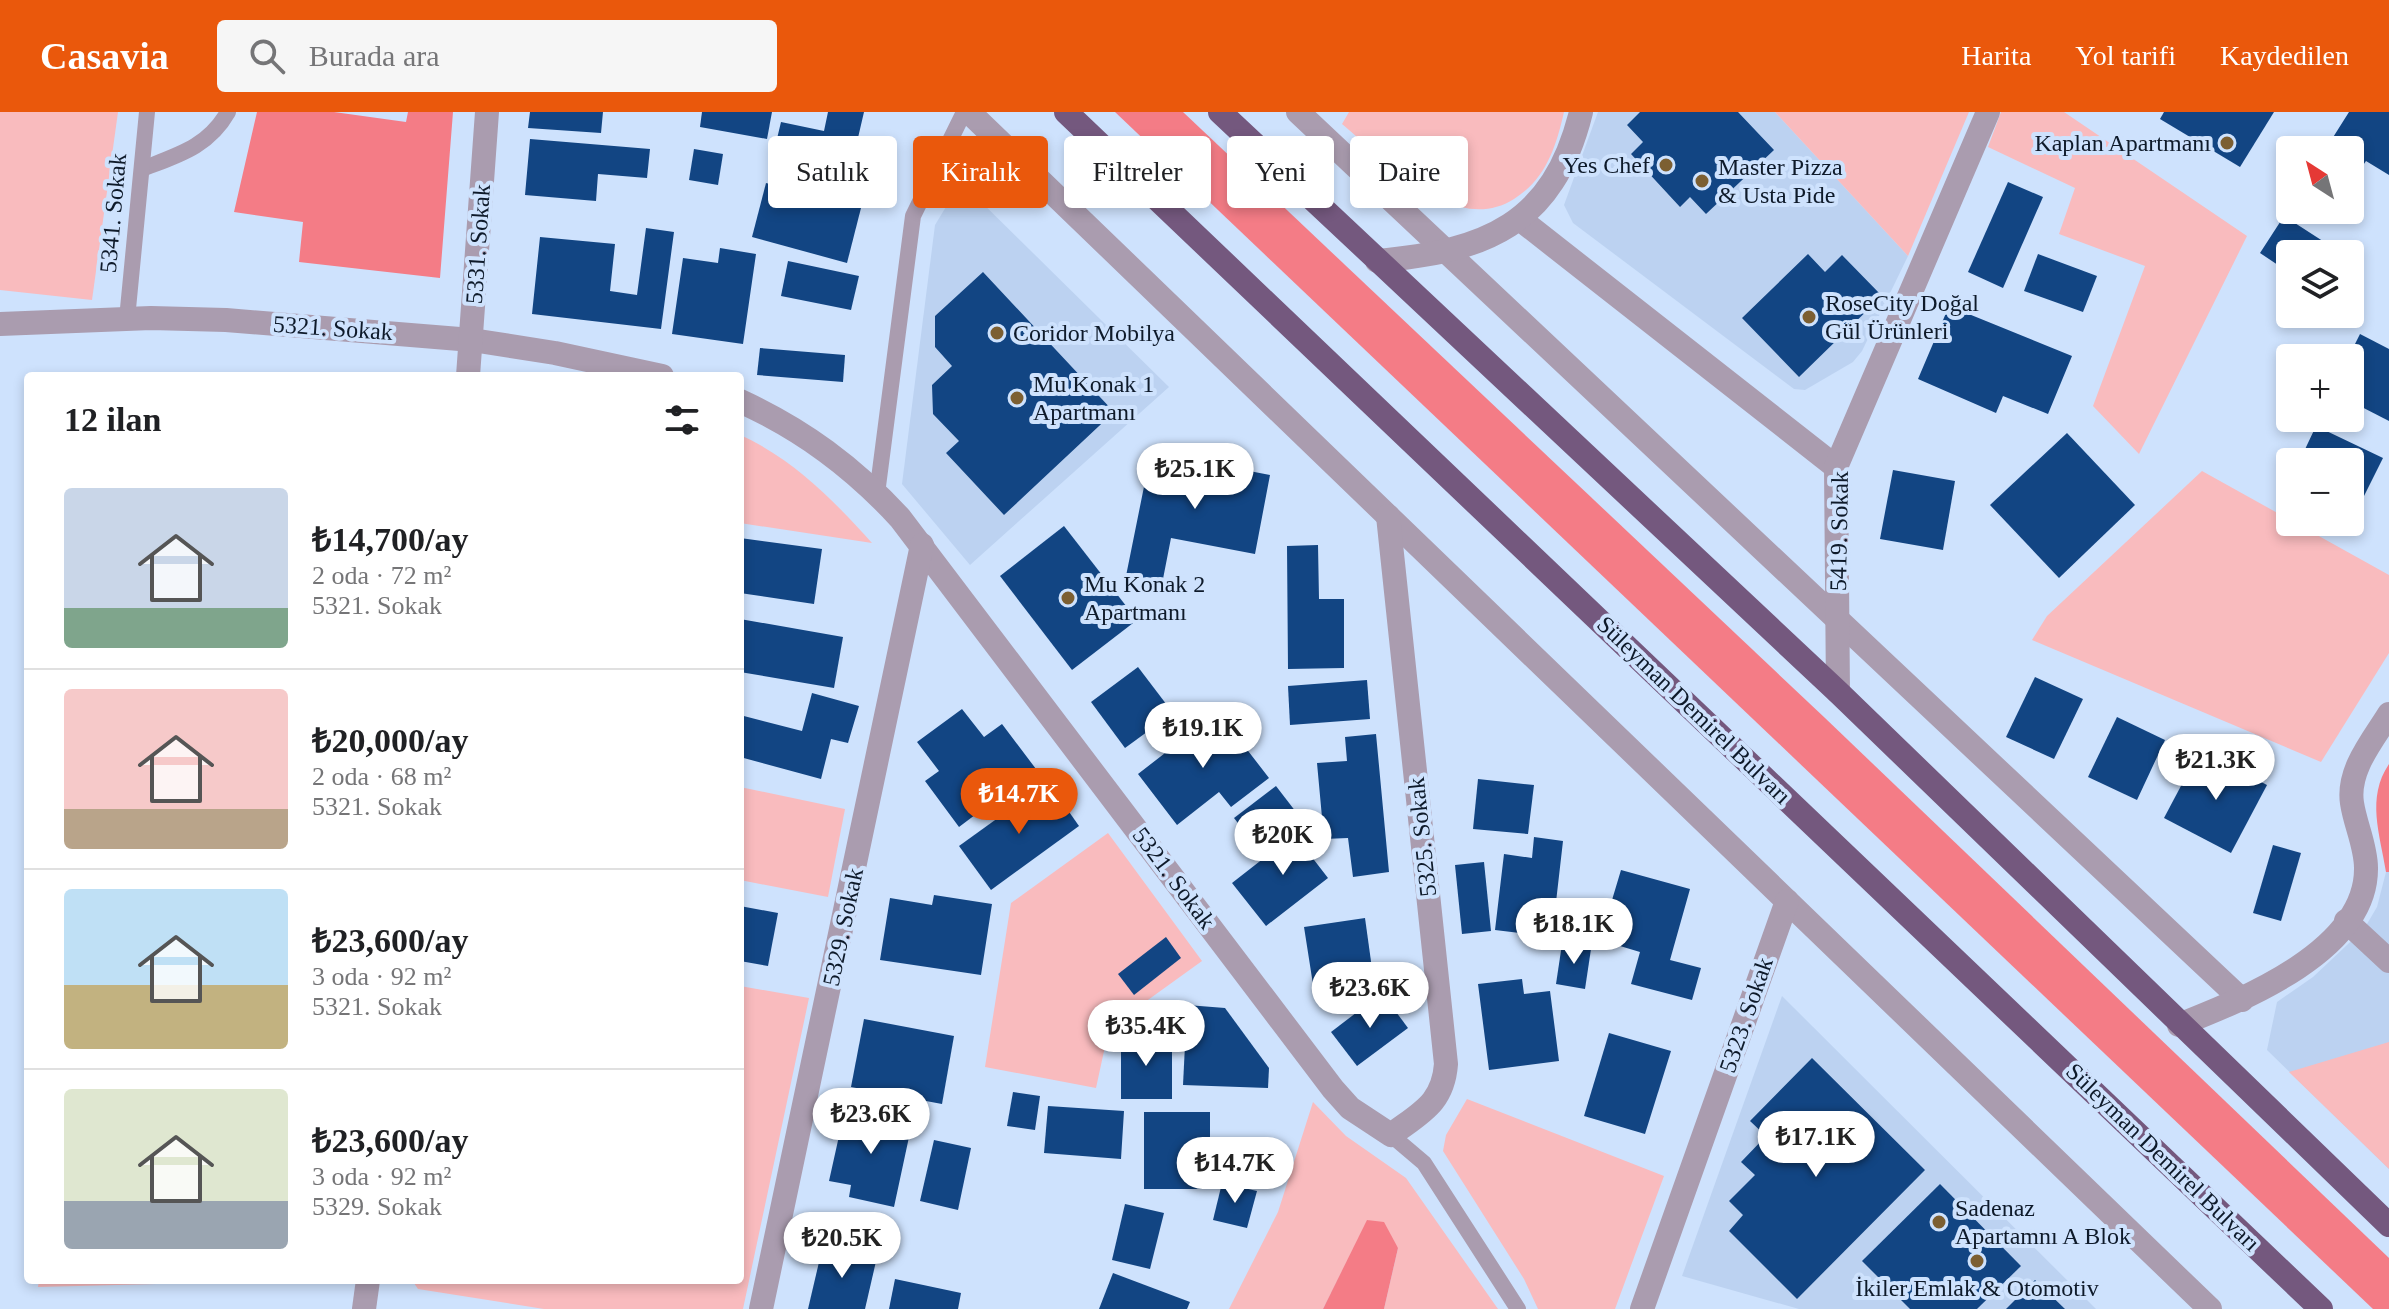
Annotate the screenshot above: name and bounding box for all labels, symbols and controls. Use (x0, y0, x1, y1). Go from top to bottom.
search box (217, 20, 777, 92)
icon: search (245, 34, 289, 78)
text: Casavia (40, 35, 169, 77)
text: Burada ara (309, 39, 440, 72)
text: Harita (1961, 40, 2031, 71)
text: Yol tarifi (2075, 40, 2176, 71)
text: Kaydedilen (2220, 40, 2349, 71)
place label: Kaplan Apartmanı (2034, 130, 2211, 156)
marker: Kaplan Apartmanı (2218, 134, 2236, 152)
chip: Satılık (768, 136, 897, 208)
chip: Kiralık (913, 136, 1048, 208)
chip: Filtreler (1064, 136, 1211, 208)
chip: Yeni (1227, 136, 1334, 208)
chip: Daire (1350, 136, 1468, 208)
north arrow (2276, 136, 2364, 224)
map controls (2276, 136, 2364, 536)
street label: 5341. Sokak (95, 152, 131, 274)
place label: Yes Chef (1562, 152, 1650, 178)
place label: Master Pizza & Usta Pide (1718, 154, 1843, 208)
marker: Yes Chef (1657, 156, 1675, 174)
marker: Master Pizza & Usta Pide (1693, 172, 1711, 190)
street label: 5331. Sokak (461, 183, 495, 305)
button: layers (2276, 240, 2364, 328)
place label: RoseCity Doğal Gül Ürünleri (1825, 290, 1979, 344)
marker: RoseCity Doğal Gül Ürünleri (1800, 308, 1818, 326)
street label: 5321. Sokak (272, 311, 394, 345)
place label: Coridor Mobilya (1013, 320, 1175, 346)
marker: Coridor Mobilya (988, 324, 1006, 342)
button: + (2276, 344, 2364, 432)
place label: Mu Konak 1 Apartmanı (1033, 371, 1154, 425)
marker: Mu Konak 1 Apartmanı (1008, 389, 1026, 407)
icon: filters (660, 398, 704, 442)
text: 12 ilan (64, 401, 161, 438)
pin: ₺25.1K (1130, 443, 1260, 511)
button: − (2276, 448, 2364, 536)
text: ₺25.1K (1155, 454, 1235, 483)
street label: 5419. Sokak (1825, 471, 1853, 591)
icon: home (128, 520, 224, 616)
text: ₺14,700/ay (312, 521, 468, 558)
text: 2 oda · 72 m² (312, 561, 451, 590)
place label: Mu Konak 2 Apartmanı (1084, 571, 1205, 625)
marker: Mu Konak 2 Apartmanı (1059, 589, 1077, 607)
text: 5321. Sokak (312, 591, 442, 620)
street label: Süleyman Demirel Bulvarı (1592, 611, 1796, 809)
pin: ₺19.1K (1138, 702, 1268, 770)
text: ₺19.1K (1163, 713, 1243, 742)
icon: home (128, 721, 224, 817)
text: ₺20,000/ay (312, 722, 468, 759)
pin: ₺21.3K (2151, 734, 2281, 802)
text: ₺21.3K (2176, 745, 2256, 774)
text: 2 oda · 68 m² (312, 762, 451, 791)
pin: ₺14.7K (954, 768, 1084, 836)
street label: 5325. Sokak (1403, 776, 1441, 898)
text: ₺14.7K (979, 779, 1059, 808)
text: 5321. Sokak (312, 792, 442, 821)
pin: ₺20K (1236, 809, 1330, 877)
text: ₺20K (1252, 820, 1314, 849)
street label: 5321. Sokak (1128, 822, 1220, 934)
street label: 5329. Sokak (818, 866, 868, 988)
pin: ₺18.1K (1509, 898, 1639, 966)
text: ₺18.1K (1534, 909, 1614, 938)
icon: home (128, 921, 224, 1017)
text: ₺23,600/ay (312, 922, 468, 959)
street label: 5323. Sokak (1714, 954, 1778, 1076)
text: 3 oda · 92 m² (312, 962, 451, 991)
pin: ₺23.6K (1305, 962, 1435, 1030)
text: ₺23.6K (1330, 973, 1410, 1002)
text: 5321. Sokak (312, 992, 442, 1021)
pin: ₺35.4K (1081, 1000, 1211, 1068)
text: ₺35.4K (1106, 1011, 1186, 1040)
street label: Süleyman Demirel Bulvarı (2061, 1058, 2265, 1256)
pin: ₺23.6K (806, 1088, 936, 1156)
text: ₺23.6K (831, 1099, 911, 1128)
pin: ₺17.1K (1751, 1111, 1881, 1179)
icon: home (128, 1121, 224, 1217)
text: ₺23,600/ay (312, 1122, 468, 1159)
text: ₺17.1K (1776, 1122, 1856, 1151)
pin: ₺14.7K (1170, 1137, 1300, 1205)
text: ₺14.7K (1195, 1148, 1275, 1177)
text: 3 oda · 92 m² (312, 1162, 451, 1191)
text: 5329. Sokak (312, 1192, 442, 1221)
place label: Sadenaz Apartamnı A Blok (1955, 1195, 2131, 1249)
pin: ₺20.5K (777, 1212, 907, 1280)
marker: Sadenaz Apartamnı A Blok (1930, 1213, 1948, 1231)
text: ₺20.5K (802, 1223, 882, 1252)
marker: İkiler Emlak & Otomotiv (1968, 1252, 1986, 1270)
place label: İkiler Emlak & Otomotiv (1855, 1275, 2099, 1301)

